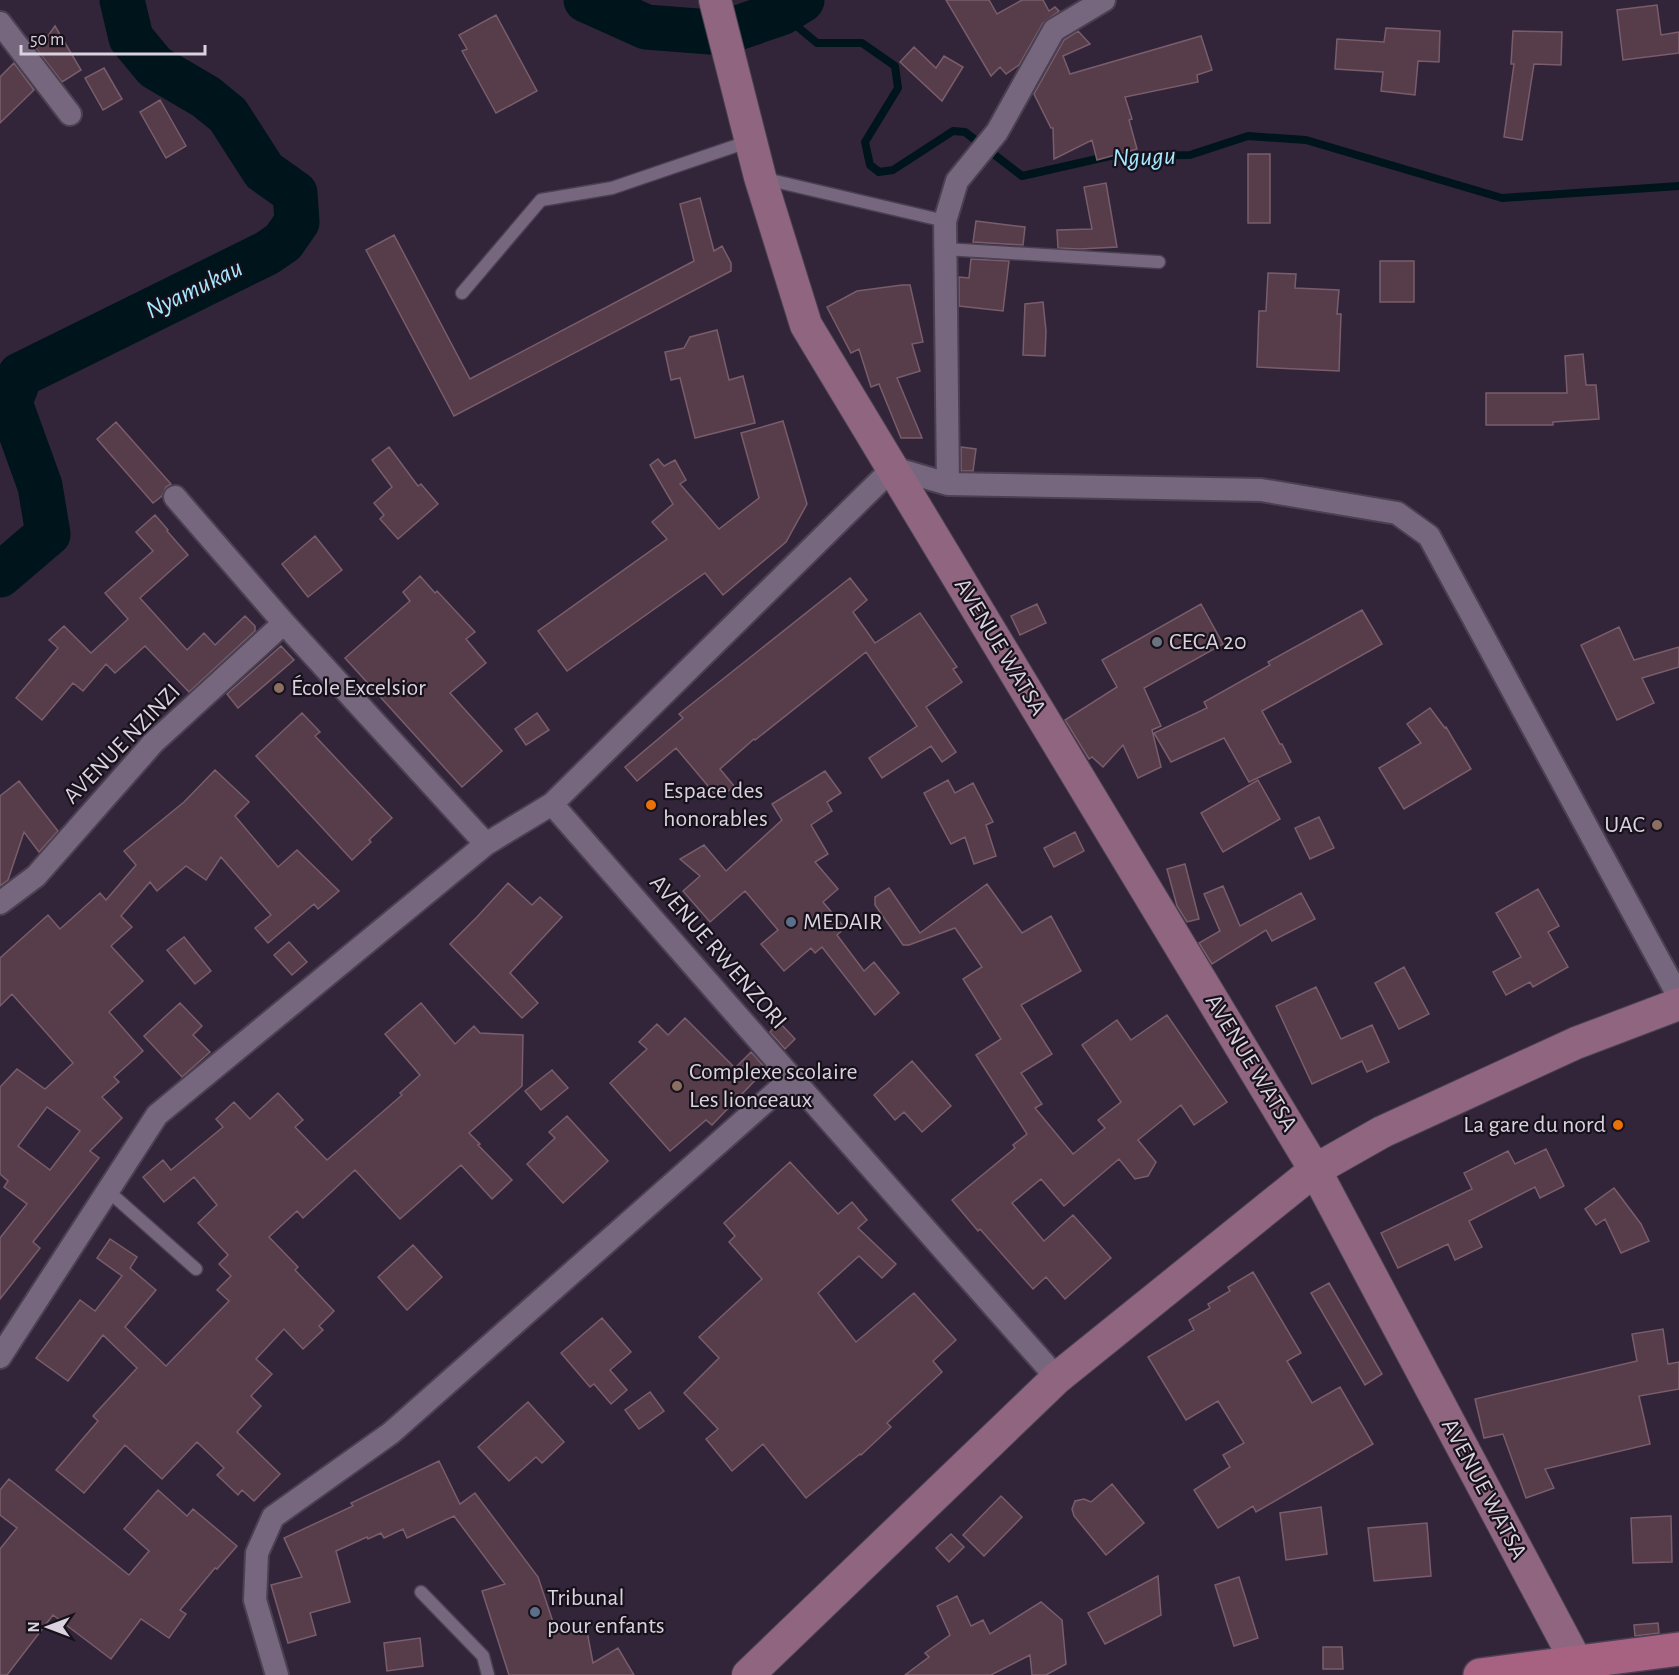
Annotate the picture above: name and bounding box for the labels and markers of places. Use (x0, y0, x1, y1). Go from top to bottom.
place label: CECA 20 (1169, 630, 1247, 654)
marker: CECA 20 (1150, 635, 1164, 649)
place label: École Excelsior (291, 674, 426, 700)
marker: École Excelsior (272, 681, 286, 695)
place label: Espace des honorables (663, 779, 768, 831)
marker: Espace des honorables (644, 798, 658, 812)
place label: UAC (1604, 813, 1645, 837)
marker: UAC (1650, 818, 1664, 832)
place label: MEDAIR (803, 910, 882, 934)
marker: MEDAIR (784, 915, 798, 929)
place label: Complexe scolaire Les lionceaux (689, 1060, 858, 1112)
marker: Complexe scolaire Les lionceaux (670, 1079, 684, 1093)
place label: La gare du nord (1463, 1113, 1606, 1137)
marker: La gare du nord (1611, 1118, 1625, 1132)
place label: Tribunal pour enfants (547, 1586, 665, 1638)
marker: Tribunal pour enfants (528, 1605, 542, 1619)

